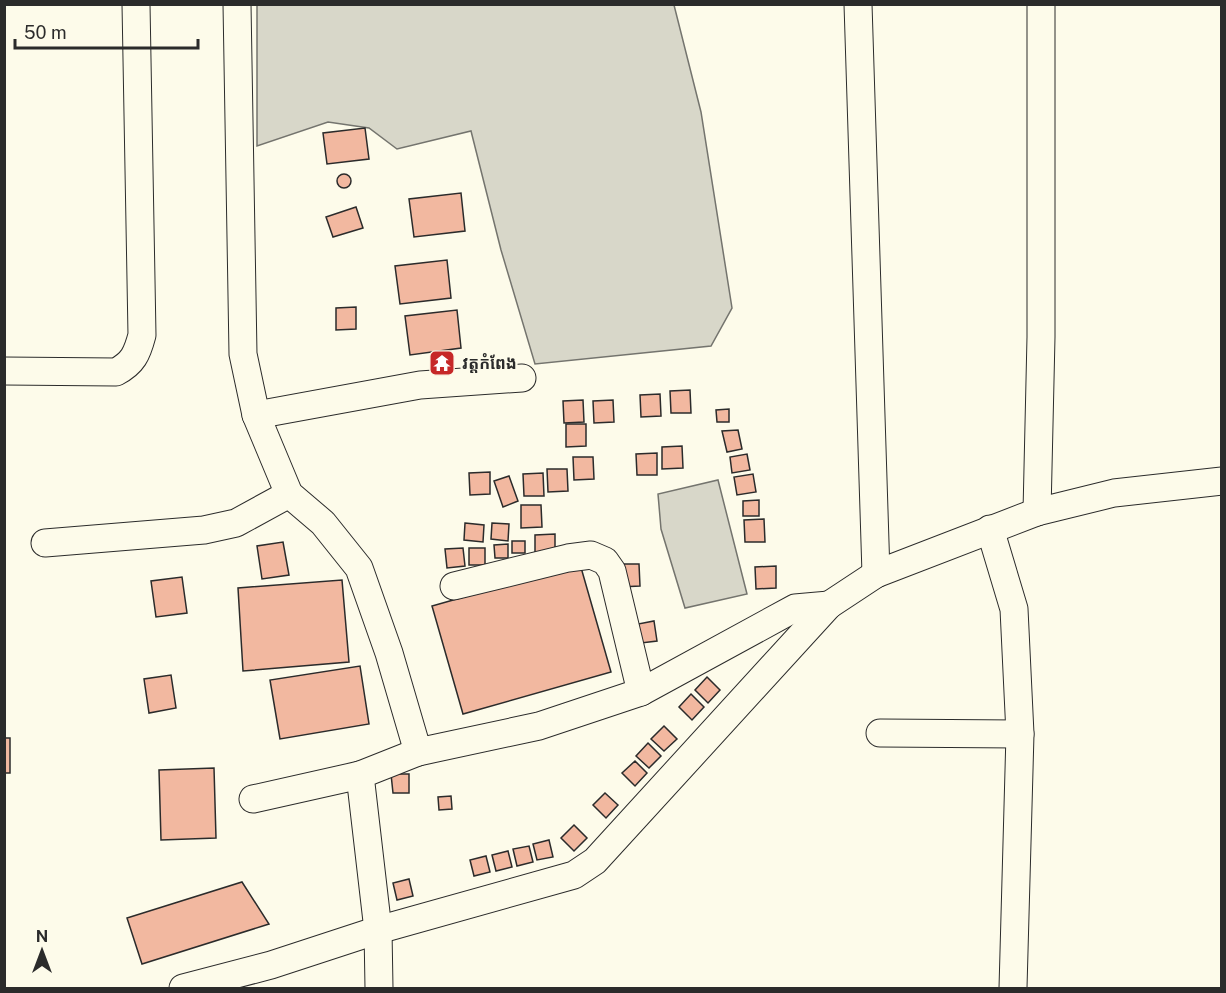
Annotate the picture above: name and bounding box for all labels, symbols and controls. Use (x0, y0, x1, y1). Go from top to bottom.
scale bar (15, 12, 198, 50)
text: 50 m (24, 22, 67, 43)
temple icon: វត្តកំពែង (427, 348, 457, 378)
place label: វត្តកំពែង (462, 352, 517, 373)
north arrow (12, 921, 72, 981)
text: N (36, 927, 48, 946)

